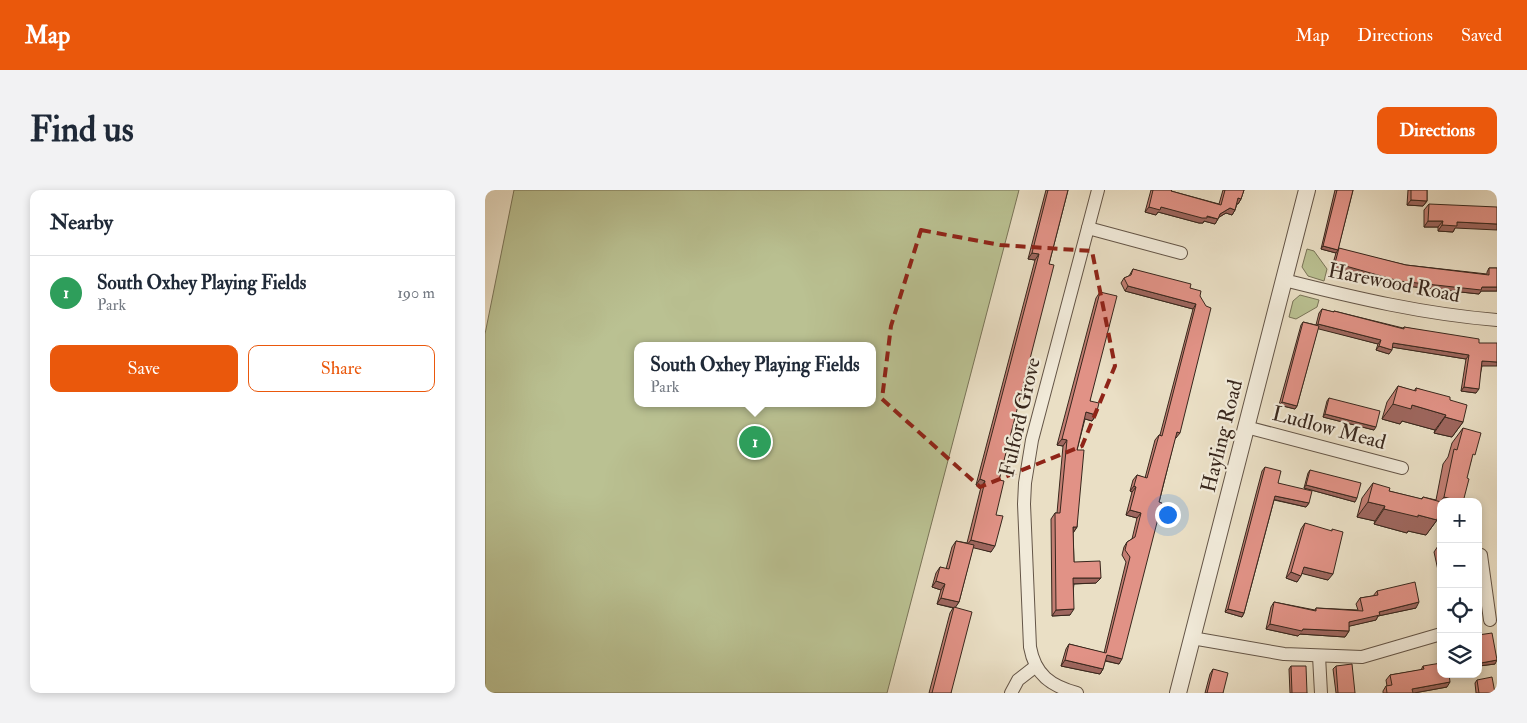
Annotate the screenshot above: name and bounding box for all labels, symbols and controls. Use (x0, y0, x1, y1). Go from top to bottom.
text: Map (25, 20, 70, 51)
text: Map (1296, 24, 1329, 47)
text: Directions (1357, 24, 1433, 47)
text: Saved (1461, 24, 1502, 47)
button: Directions (1377, 107, 1497, 154)
text: Find us (30, 108, 134, 152)
text: Nearby (50, 209, 113, 236)
street label: Harewood Road (1326, 257, 1463, 309)
text: South Oxhey Playing Fields (97, 271, 306, 295)
text: 1 (63, 283, 69, 303)
text: 190 m (397, 283, 435, 303)
text: Park (97, 295, 126, 315)
popup (634, 342, 876, 407)
button: Save (50, 345, 238, 392)
button: Share (248, 345, 435, 392)
text: South Oxhey Playing Fields (650, 353, 860, 377)
street label: Fulford Grove (993, 355, 1047, 479)
street label: Hayling Road (1195, 376, 1249, 495)
text: Park (650, 377, 679, 397)
street label: Ludlow Mead (1269, 400, 1390, 456)
pin: 1 (739, 423, 771, 461)
map controls (1437, 498, 1482, 678)
button: + (1437, 498, 1482, 543)
your location (1155, 502, 1181, 528)
button: − (1437, 543, 1482, 588)
button: locate (1437, 588, 1482, 633)
button: layers (1437, 633, 1482, 678)

